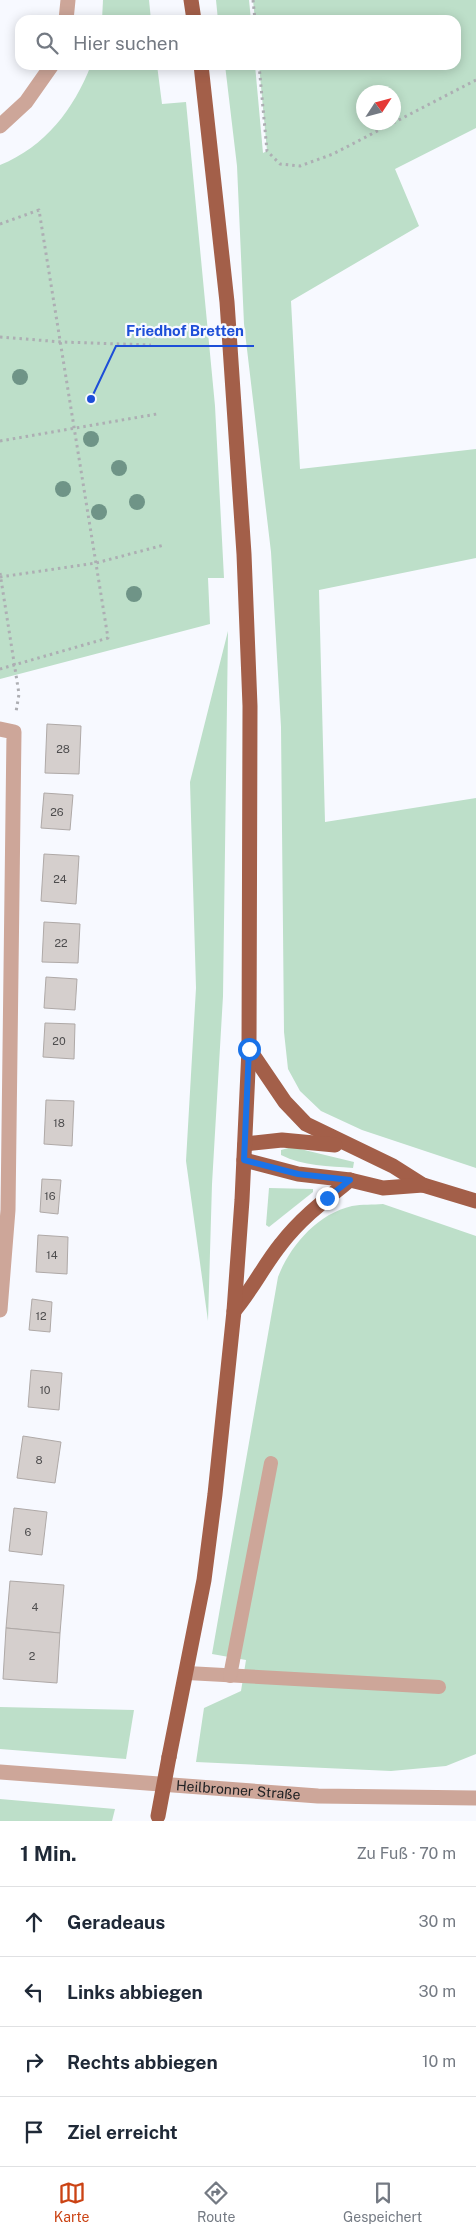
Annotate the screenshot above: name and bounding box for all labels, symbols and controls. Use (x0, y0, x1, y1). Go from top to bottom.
search box (15, 15, 461, 70)
icon: search (33, 29, 61, 57)
text: Hier suchen (73, 32, 179, 54)
north arrow (356, 85, 401, 130)
callout: Friedhof Bretten (116, 316, 254, 346)
text: Friedhof Bretten (126, 322, 244, 339)
house number: 28 (56, 743, 70, 755)
house number: 26 (50, 806, 64, 818)
house number: 24 (53, 873, 67, 885)
house number: 22 (54, 937, 68, 949)
house number: 20 (52, 1035, 66, 1047)
route start (238, 1038, 261, 1061)
house number: 18 (53, 1117, 65, 1129)
route end (316, 1187, 339, 1210)
house number: 16 (44, 1190, 56, 1202)
house number: 14 (46, 1249, 58, 1261)
house number: 12 (35, 1310, 47, 1322)
house number: 10 (39, 1384, 51, 1396)
house number: 8 (35, 1454, 43, 1466)
house number: 6 (25, 1526, 32, 1538)
house number: 4 (32, 1601, 39, 1613)
house number: 2 (29, 1650, 36, 1662)
street label: Heilbronner Straße (176, 1777, 301, 1803)
text: 1 Min. (20, 1841, 77, 1866)
text: Zu Fuß · 70 m (356, 1844, 456, 1863)
icon: ahead (20, 1908, 48, 1936)
text: Geradeaus (67, 1911, 165, 1933)
text: 30 m (419, 1912, 456, 1931)
icon: left (20, 1978, 48, 2006)
text: Links abbiegen (67, 1981, 203, 2003)
text: 30 m (419, 1982, 456, 2001)
icon: right (20, 2048, 48, 2076)
text: Rechts abbiegen (67, 2051, 218, 2073)
text: 10 m (422, 2052, 456, 2071)
icon: arrive (20, 2118, 48, 2146)
text: Ziel erreicht (67, 2121, 178, 2143)
tab: Karte (54, 2179, 89, 2225)
tab: Route (197, 2179, 235, 2225)
tab: Gespeichert (343, 2179, 422, 2225)

